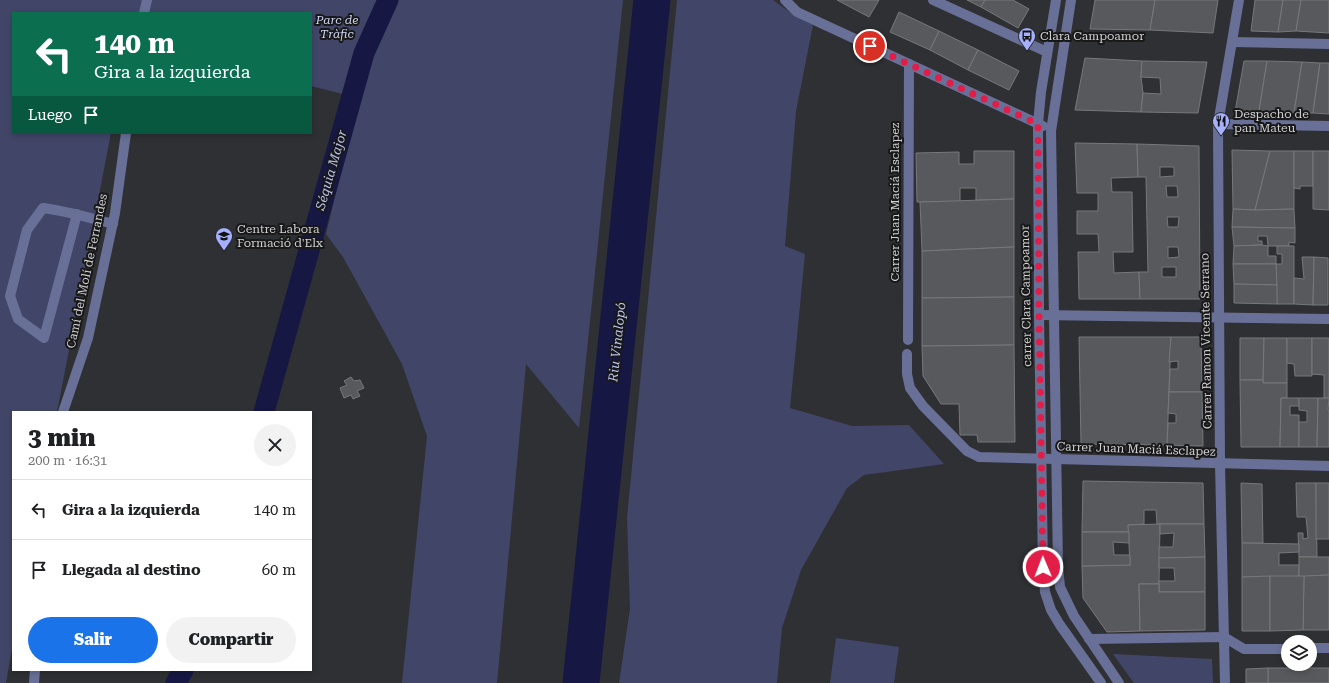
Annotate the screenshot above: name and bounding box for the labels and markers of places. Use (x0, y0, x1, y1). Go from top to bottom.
bus stop icon: Clara Campoamor (1017, 26, 1037, 51)
pin (853, 29, 887, 63)
place label: Clara Campoamor (1040, 29, 1144, 43)
place label: Despacho de pan Mateu (1234, 107, 1309, 135)
restaurant icon: Despacho de pan Mateu (1211, 111, 1231, 136)
place label: Centre Labora Formació d'Elx (237, 222, 323, 250)
school or university icon: Centre Labora Formació d'Elx (214, 226, 234, 251)

